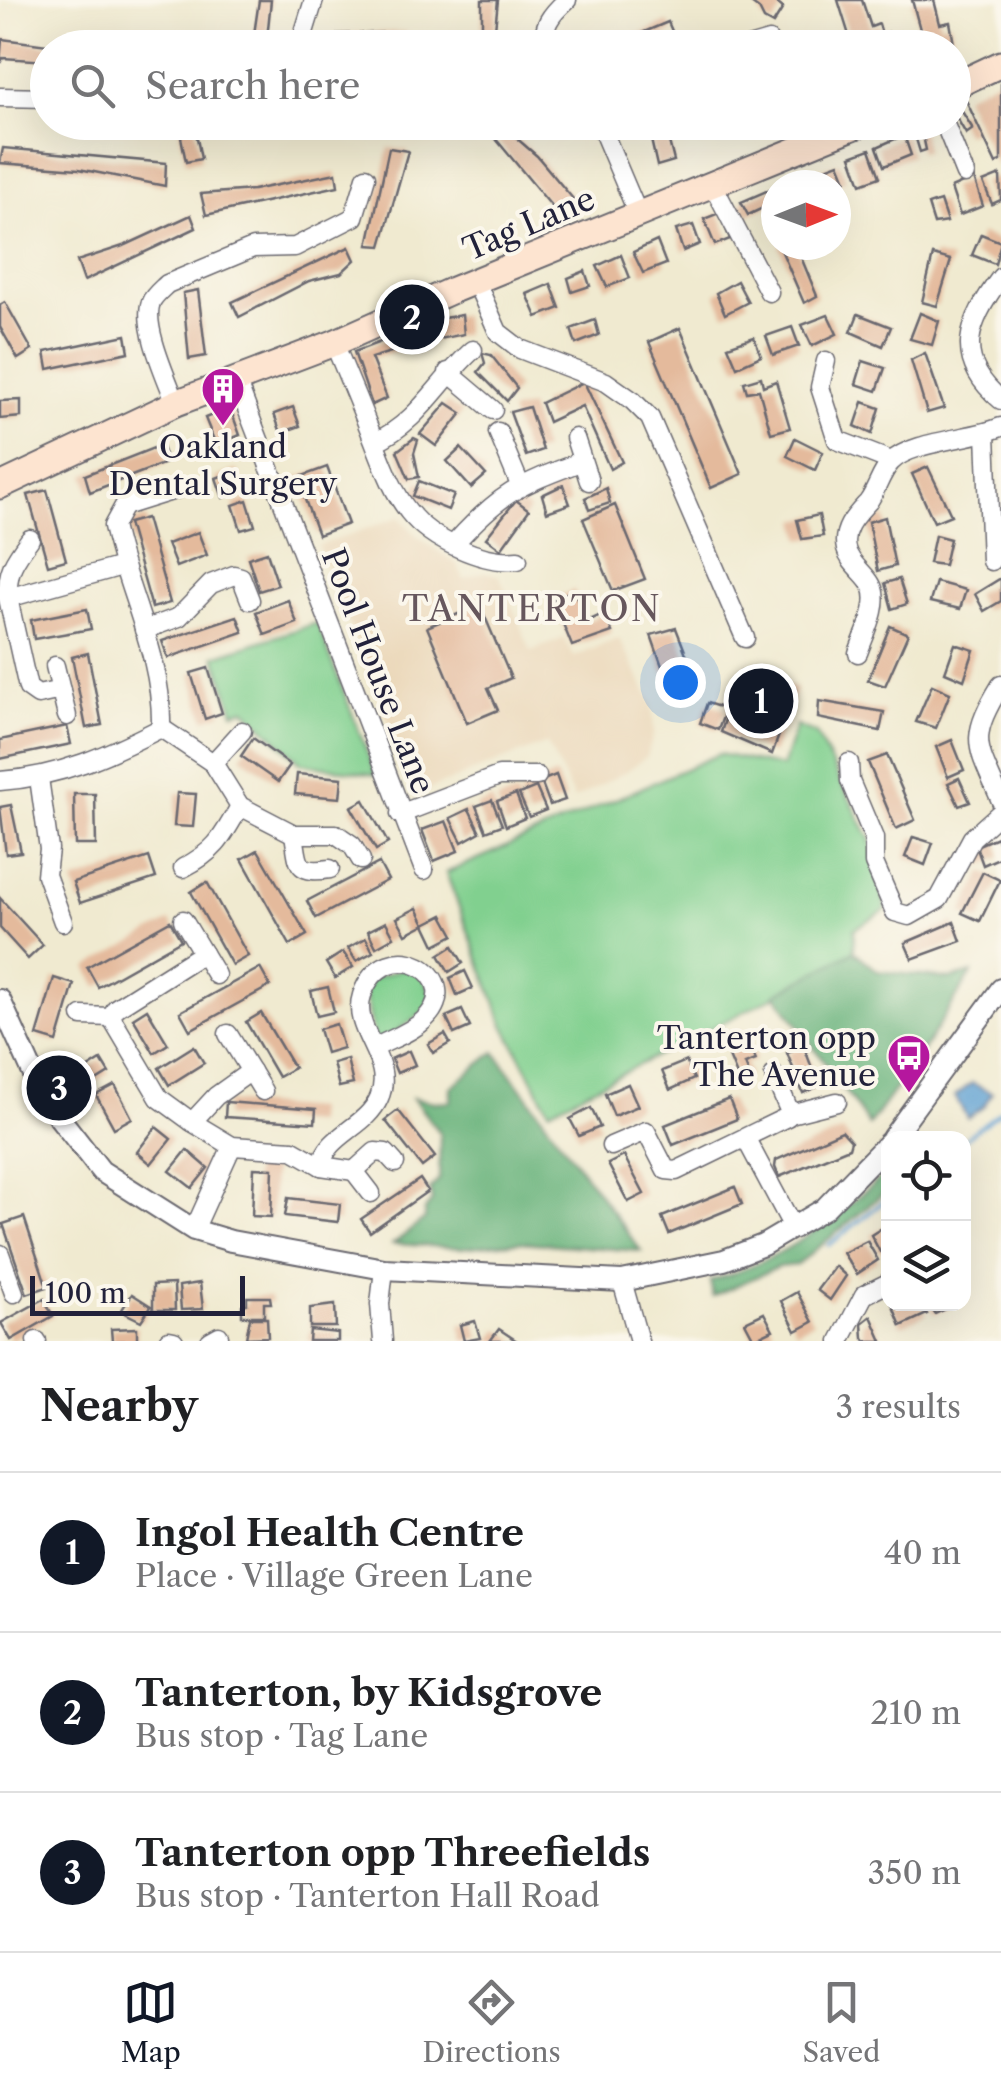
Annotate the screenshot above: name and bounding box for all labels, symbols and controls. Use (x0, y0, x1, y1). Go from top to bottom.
search box (30, 30, 971, 140)
icon: search (65, 58, 120, 113)
text: Search here (145, 62, 360, 109)
north arrow (761, 170, 851, 260)
street label: Tag Lane (457, 178, 600, 269)
pin: 2 (380, 280, 444, 354)
building icon: Oakland Dental Surgery (200, 366, 246, 427)
place label: Oakland Dental Surgery (109, 427, 338, 503)
street label: Pool House Lane (314, 543, 443, 799)
district label: TANTERTON (402, 587, 662, 630)
your location (655, 657, 706, 708)
pin: 1 (728, 664, 794, 738)
place label: Tanterton opp The Avenue (657, 1018, 876, 1094)
bus stop icon: Tanterton opp The Avenue (886, 1033, 932, 1094)
pin: 3 (27, 1050, 92, 1126)
map controls (881, 1131, 971, 1311)
button: locate (881, 1131, 971, 1221)
button: layers (881, 1221, 971, 1311)
scale bar (30, 1271, 245, 1316)
text: 100 m (45, 1276, 126, 1310)
text: Nearby (40, 1380, 198, 1432)
text: 3 results (835, 1387, 961, 1426)
text: Ingol Health Centre (135, 1509, 524, 1556)
text: 1 (65, 1533, 80, 1572)
text: 40 m (884, 1533, 961, 1572)
text: Place · Village Green Lane (135, 1556, 533, 1595)
text: Tanterton, by Kidsgrove (135, 1669, 602, 1716)
text: 2 (63, 1693, 82, 1732)
text: 210 m (871, 1693, 961, 1732)
text: Bus stop · Tag Lane (135, 1716, 428, 1755)
text: Tanterton opp Threefields (135, 1829, 650, 1876)
text: 3 (63, 1853, 82, 1892)
text: 350 m (867, 1853, 961, 1892)
text: Bus stop · Tanterton Hall Road (135, 1876, 600, 1915)
tab: Map (121, 1975, 181, 2069)
tab: Directions (422, 1975, 561, 2069)
tab: Saved (802, 1975, 880, 2069)

